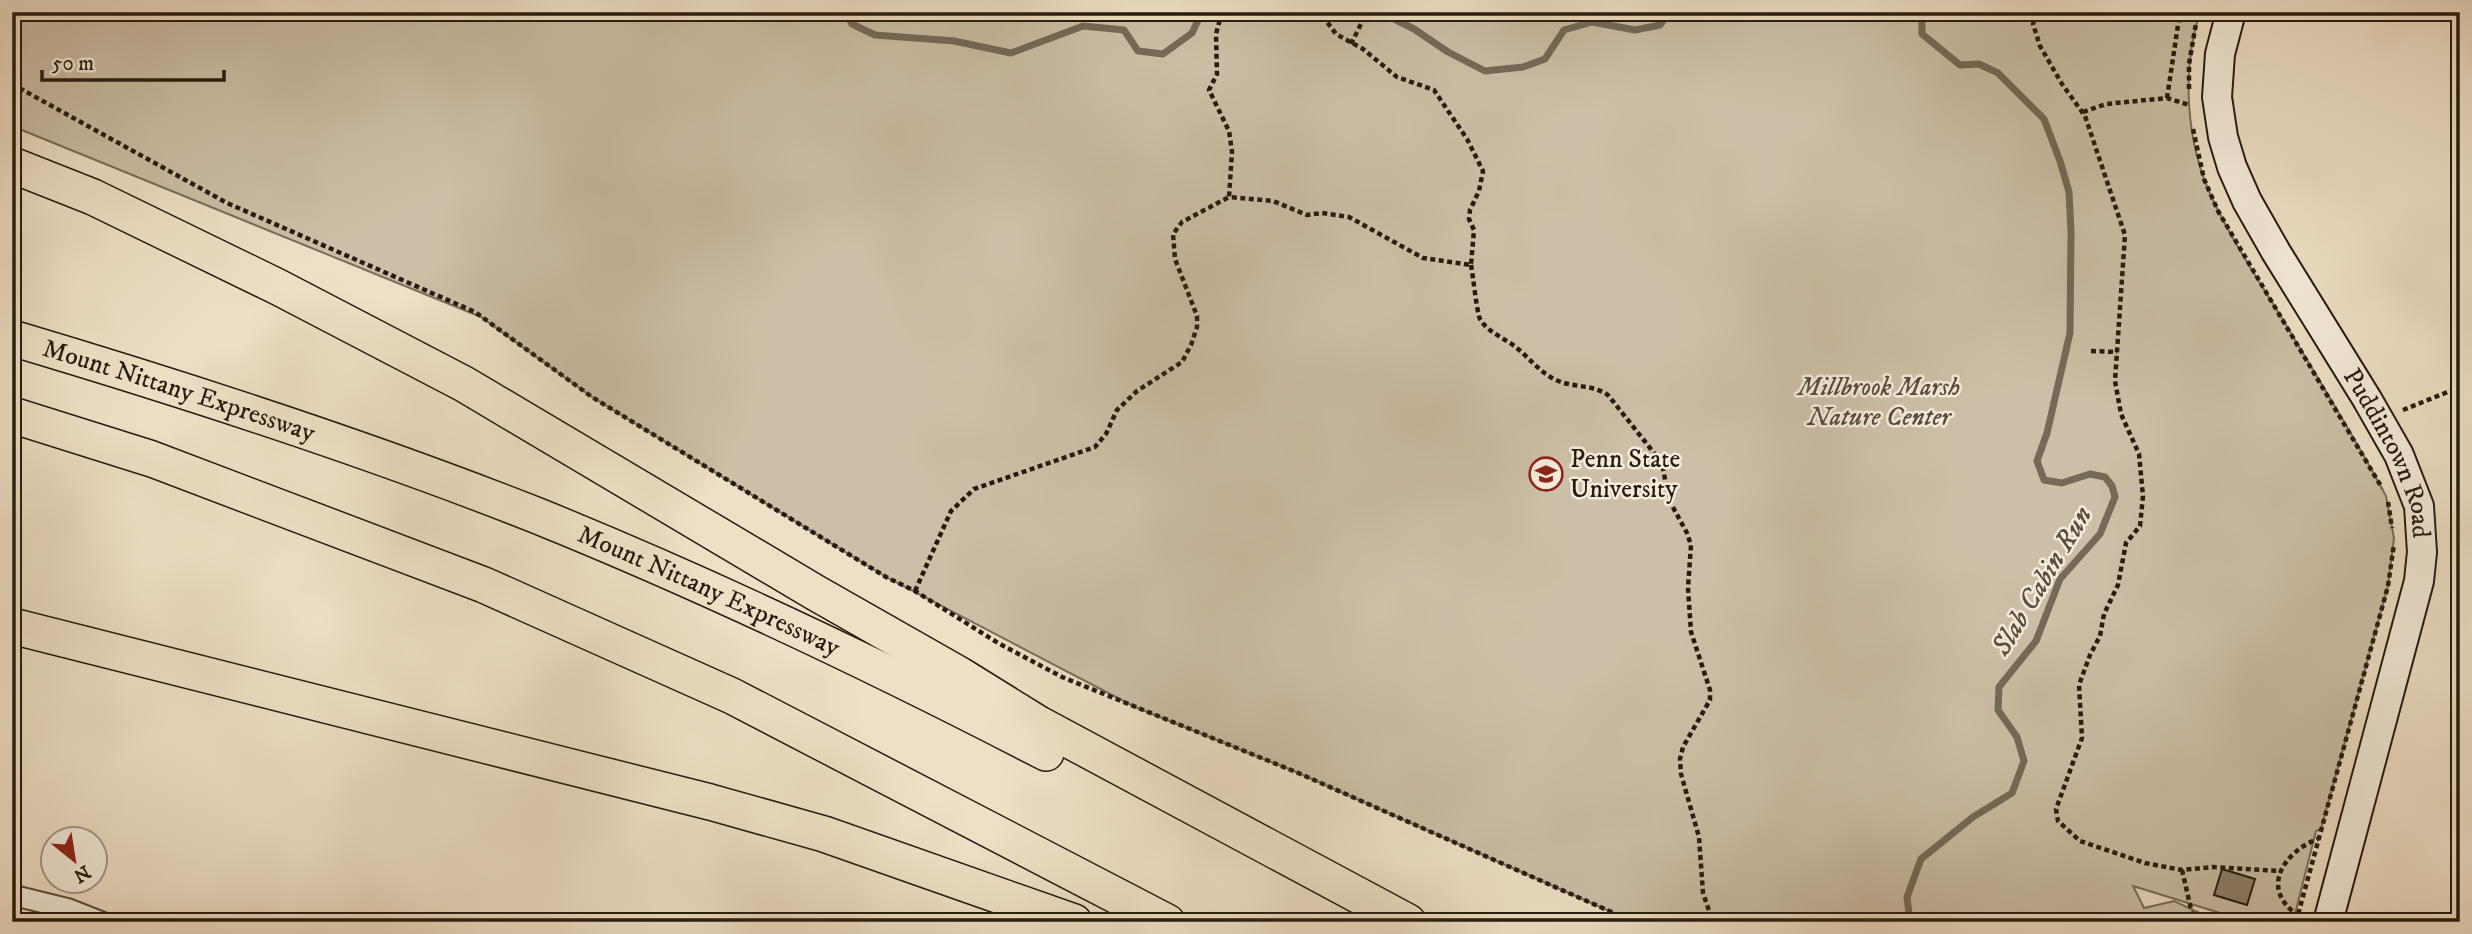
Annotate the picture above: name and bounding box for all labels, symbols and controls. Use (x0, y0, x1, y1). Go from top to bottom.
scale bar (42, 38, 224, 82)
text: 50 m (52, 51, 94, 77)
street label: Mount Nittany Expressway (39, 332, 320, 450)
street label: Puddintown Road (2335, 362, 2438, 539)
park label: Millbrook Marsh Nature Center (1796, 371, 1960, 434)
place label: Penn State University (1570, 443, 1680, 506)
school or university icon: Penn State University (1527, 455, 1565, 493)
water label: Slab Cabin Run (1983, 500, 2100, 663)
street label: Mount Nittany Expressway (573, 518, 846, 664)
north arrow (38, 825, 108, 895)
text: N (69, 860, 94, 887)

